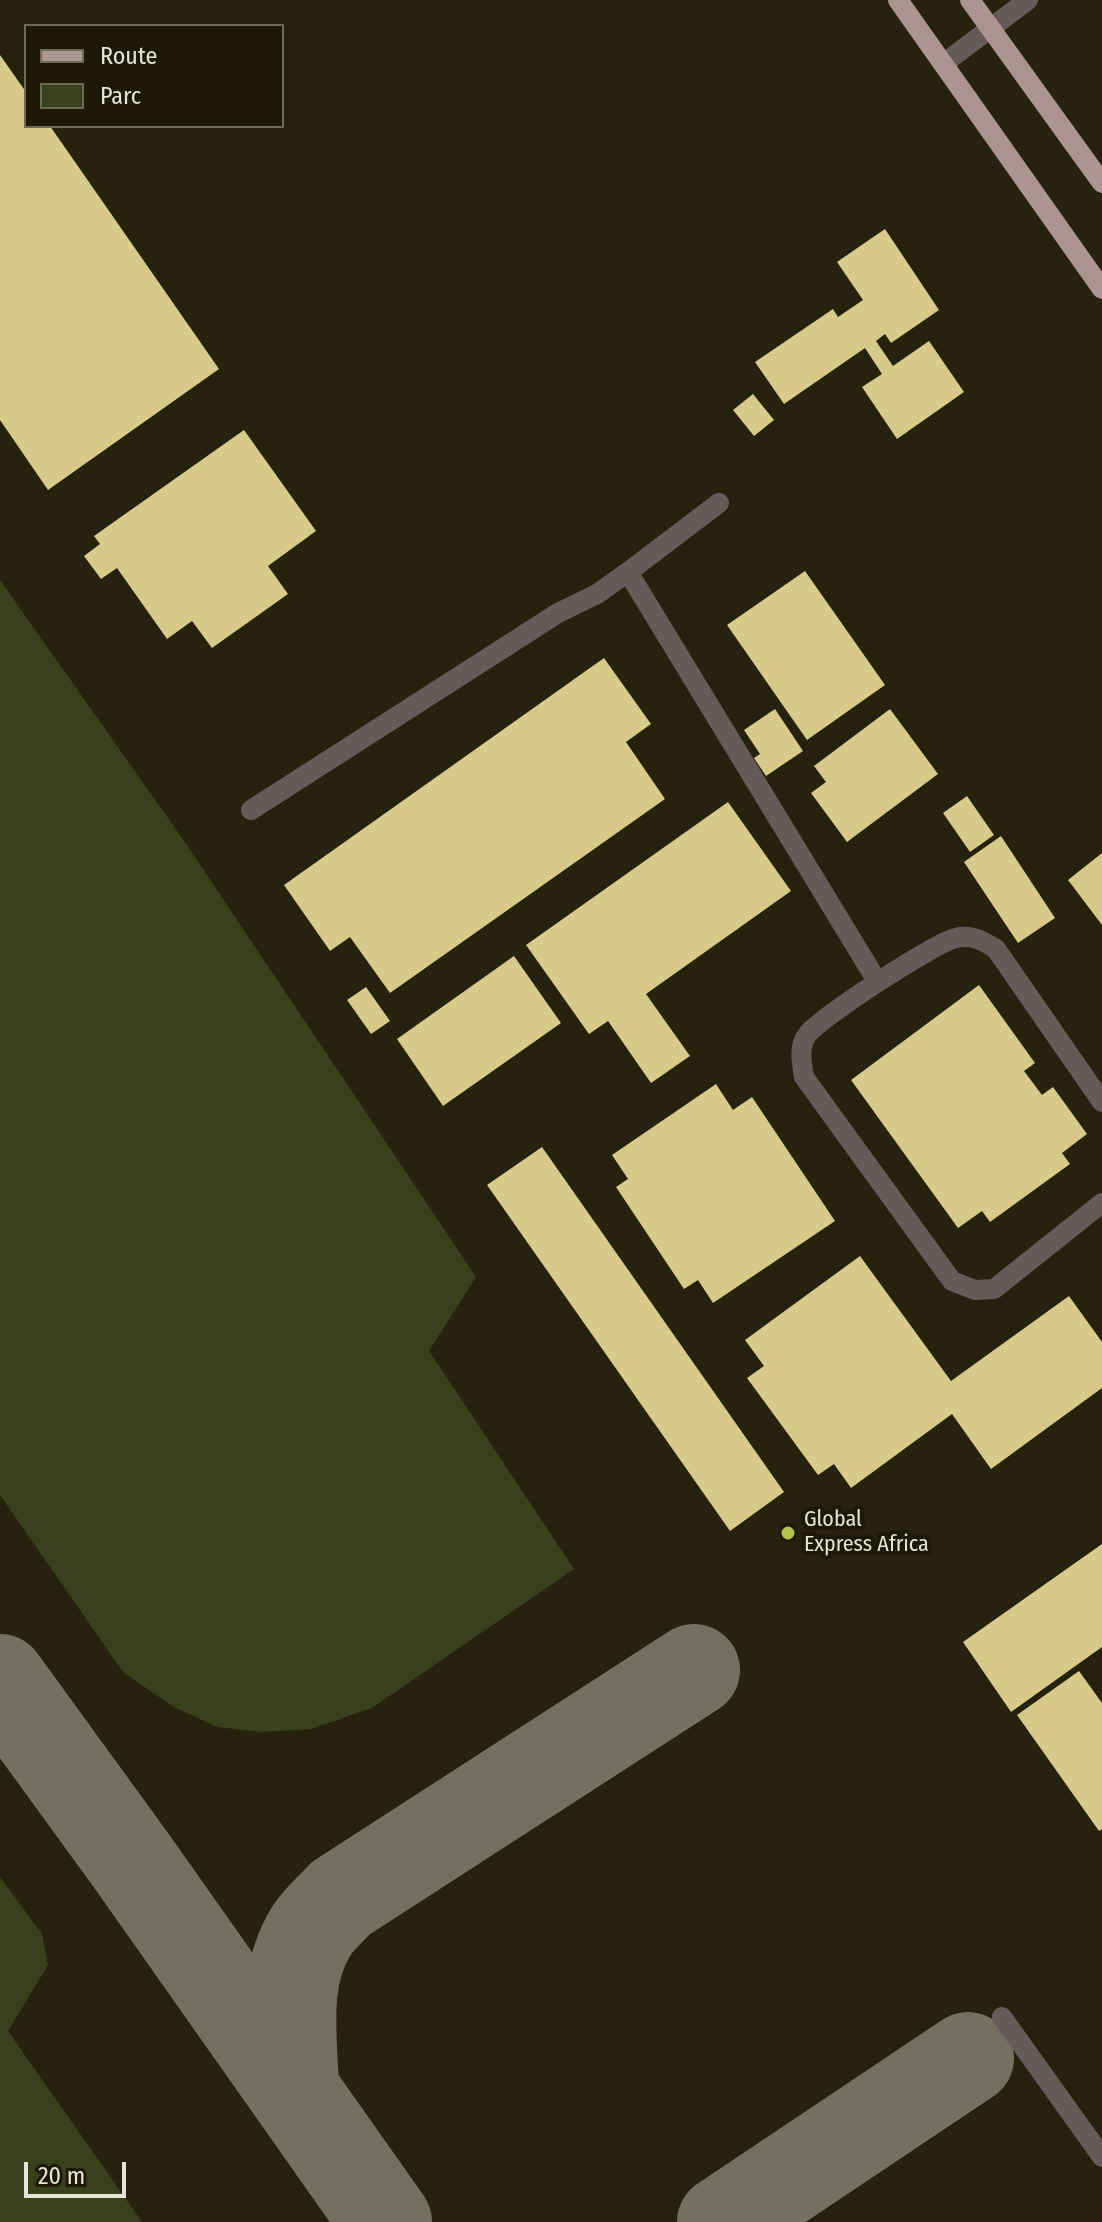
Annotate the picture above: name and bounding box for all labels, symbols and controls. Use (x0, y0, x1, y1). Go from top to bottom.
legend (24, 24, 284, 128)
text: Route (100, 42, 157, 70)
text: Parc (100, 82, 141, 110)
place label: Global Express Africa (804, 1507, 929, 1558)
marker: Global Express Africa (779, 1524, 797, 1542)
scale bar (28, 2146, 130, 2196)
text: 20 m (38, 2162, 85, 2190)

